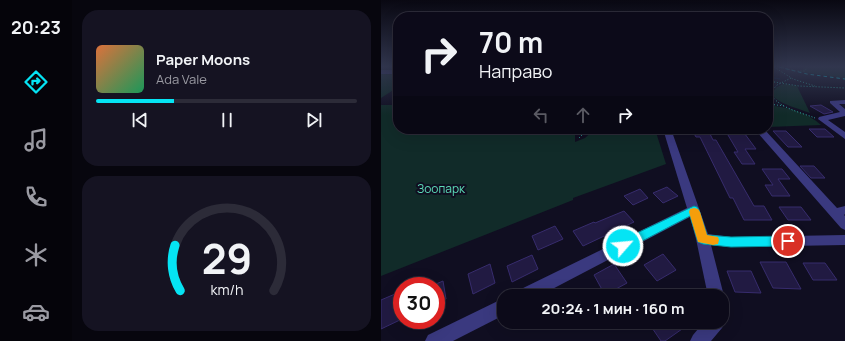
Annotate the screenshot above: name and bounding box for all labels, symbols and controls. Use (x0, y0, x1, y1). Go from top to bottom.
text: 20:23 (11, 15, 61, 39)
text: 70 m (479, 23, 543, 61)
icon: right (413, 28, 465, 80)
text: Paper Moons (156, 49, 250, 70)
text: Направо (479, 59, 553, 83)
icon: directions (22, 68, 50, 96)
text: Ada Vale (156, 70, 207, 88)
icon: left (530, 104, 552, 126)
icon: ahead (572, 104, 594, 126)
icon: right (614, 104, 636, 126)
icon: previous (129, 109, 151, 131)
icon: pause (216, 109, 238, 131)
icon: next (303, 109, 325, 131)
icon: music (22, 126, 50, 154)
park label: Зоопарк (417, 180, 466, 197)
icon: phone (22, 183, 50, 211)
pin (771, 224, 805, 258)
position arrow (602, 225, 644, 267)
text: 29 (201, 230, 252, 286)
icon: arrive (777, 230, 799, 252)
icon: climate (22, 241, 50, 269)
speed limit sign: 30 (393, 277, 445, 329)
text: km/h (210, 280, 243, 299)
icon: car (22, 298, 50, 326)
text: 20:24 · 1 мин · 160 m (542, 298, 684, 319)

